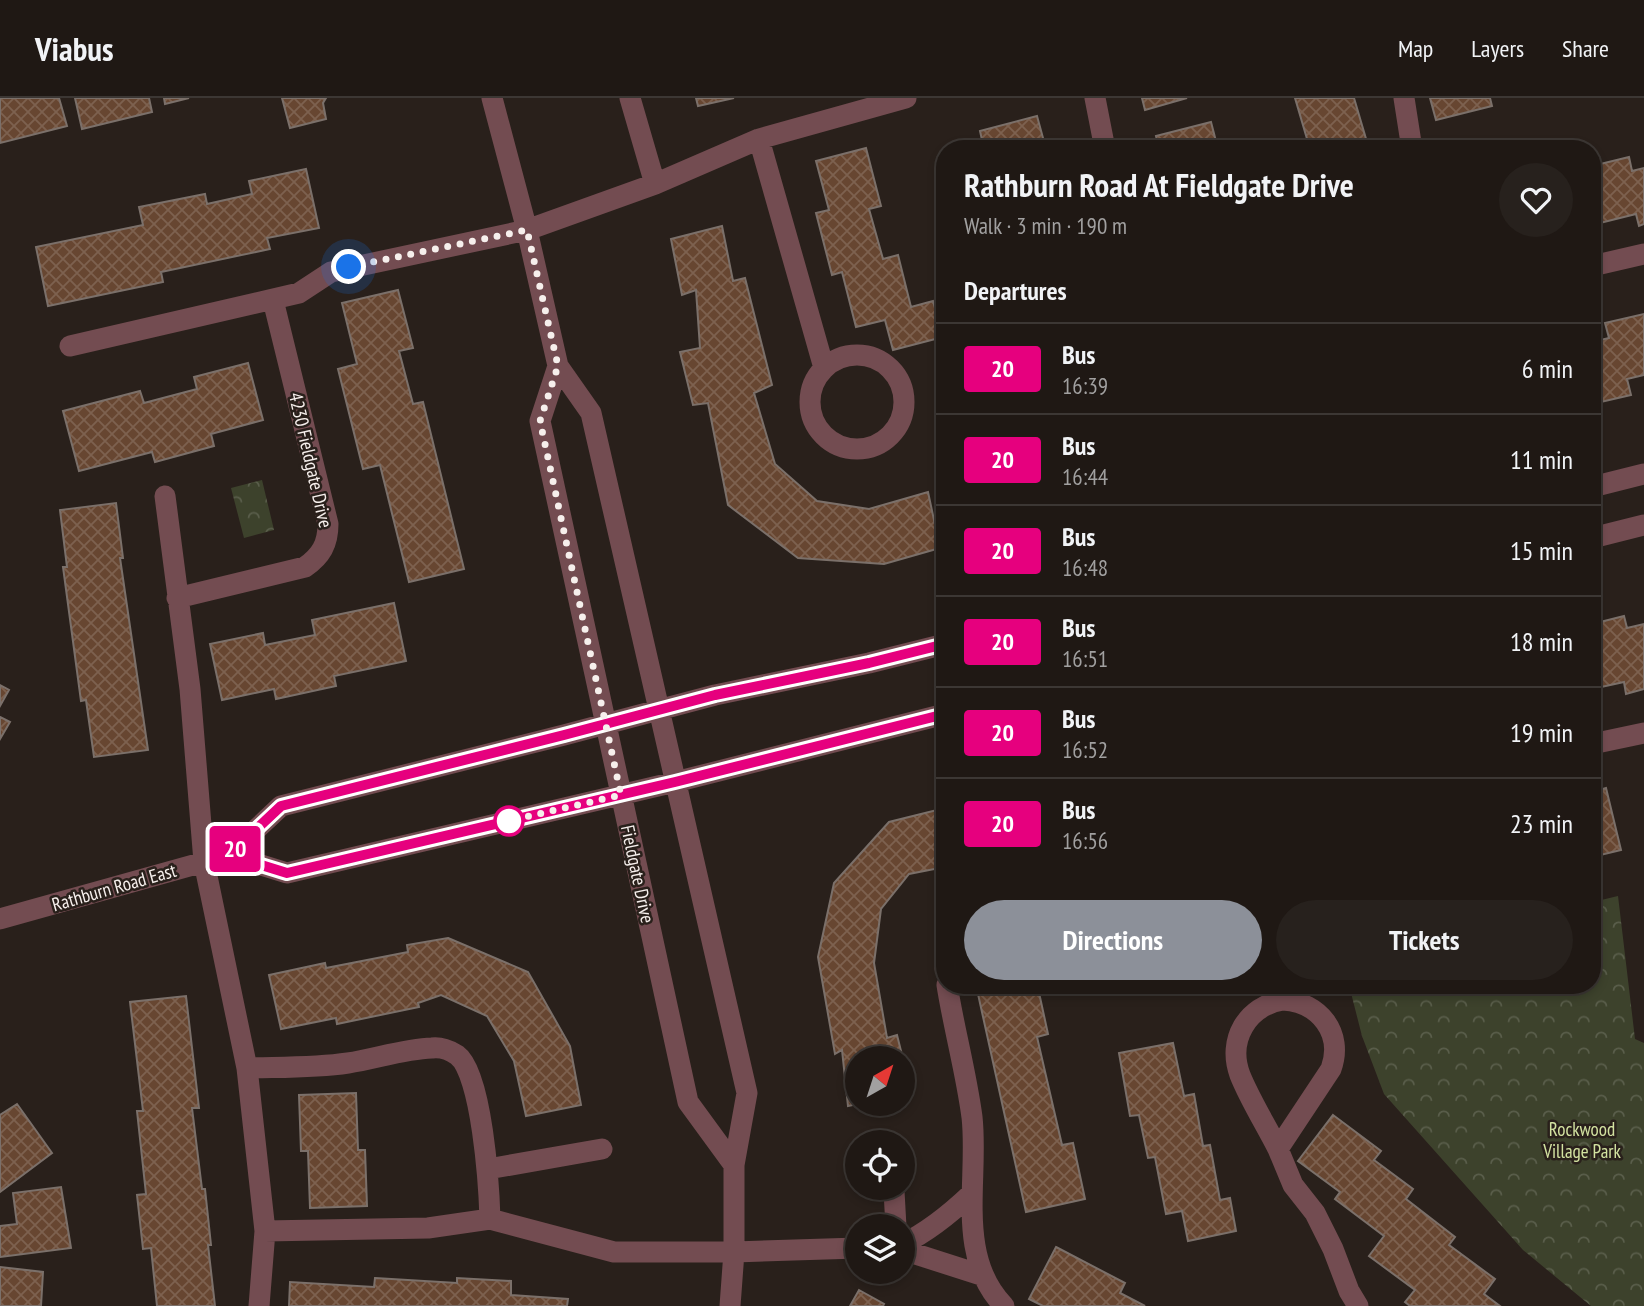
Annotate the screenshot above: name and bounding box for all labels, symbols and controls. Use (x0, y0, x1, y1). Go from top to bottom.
text: Viabus (35, 27, 114, 70)
text: Map (1398, 33, 1433, 64)
text: Layers (1471, 33, 1524, 64)
text: Share (1562, 33, 1609, 64)
text: Rathburn Road At Fieldgate Drive (964, 163, 1354, 206)
button: heart (1499, 163, 1573, 237)
text: Walk · 3 min · 190 m (964, 211, 1127, 240)
your location (331, 249, 366, 284)
text: Departures (964, 274, 1067, 307)
text: Bus (1062, 338, 1095, 371)
text: 6 min (1522, 352, 1573, 385)
text: 20 (991, 353, 1014, 384)
text: 16:39 (1062, 371, 1108, 400)
street label: 4230 Fieldgate Drive (284, 390, 338, 530)
text: Bus (1062, 429, 1095, 462)
text: 11 min (1510, 443, 1573, 476)
text: 20 (991, 444, 1014, 475)
text: 16:44 (1062, 462, 1108, 491)
text: Bus (1062, 520, 1095, 553)
text: 15 min (1510, 534, 1573, 567)
text: 20 (991, 535, 1014, 566)
text: 16:48 (1062, 553, 1108, 582)
text: Bus (1062, 611, 1095, 644)
text: 18 min (1510, 625, 1573, 658)
text: 20 (991, 626, 1014, 657)
text: 16:51 (1062, 644, 1108, 673)
text: Bus (1062, 702, 1095, 735)
text: 19 min (1510, 716, 1573, 749)
text: 20 (991, 717, 1014, 748)
text: 16:52 (1062, 735, 1108, 764)
text: Bus (1062, 793, 1095, 826)
unlabelled marker (494, 806, 524, 836)
text: 23 min (1510, 807, 1573, 840)
text: 20 (991, 808, 1014, 839)
street label: Fieldgate Drive (616, 823, 660, 925)
line badge: 20 (204, 826, 266, 872)
text: 16:56 (1062, 826, 1108, 855)
text: 20 (224, 833, 246, 864)
street label: Rathburn Road East (49, 858, 180, 916)
button: Directions (964, 900, 1262, 980)
button: Tickets (1276, 900, 1573, 980)
north arrow (845, 1046, 915, 1116)
map controls (845, 1046, 915, 1284)
park label: Rockwood Village Park (1542, 1117, 1621, 1163)
button: locate (845, 1130, 915, 1200)
button: layers (845, 1214, 915, 1284)

